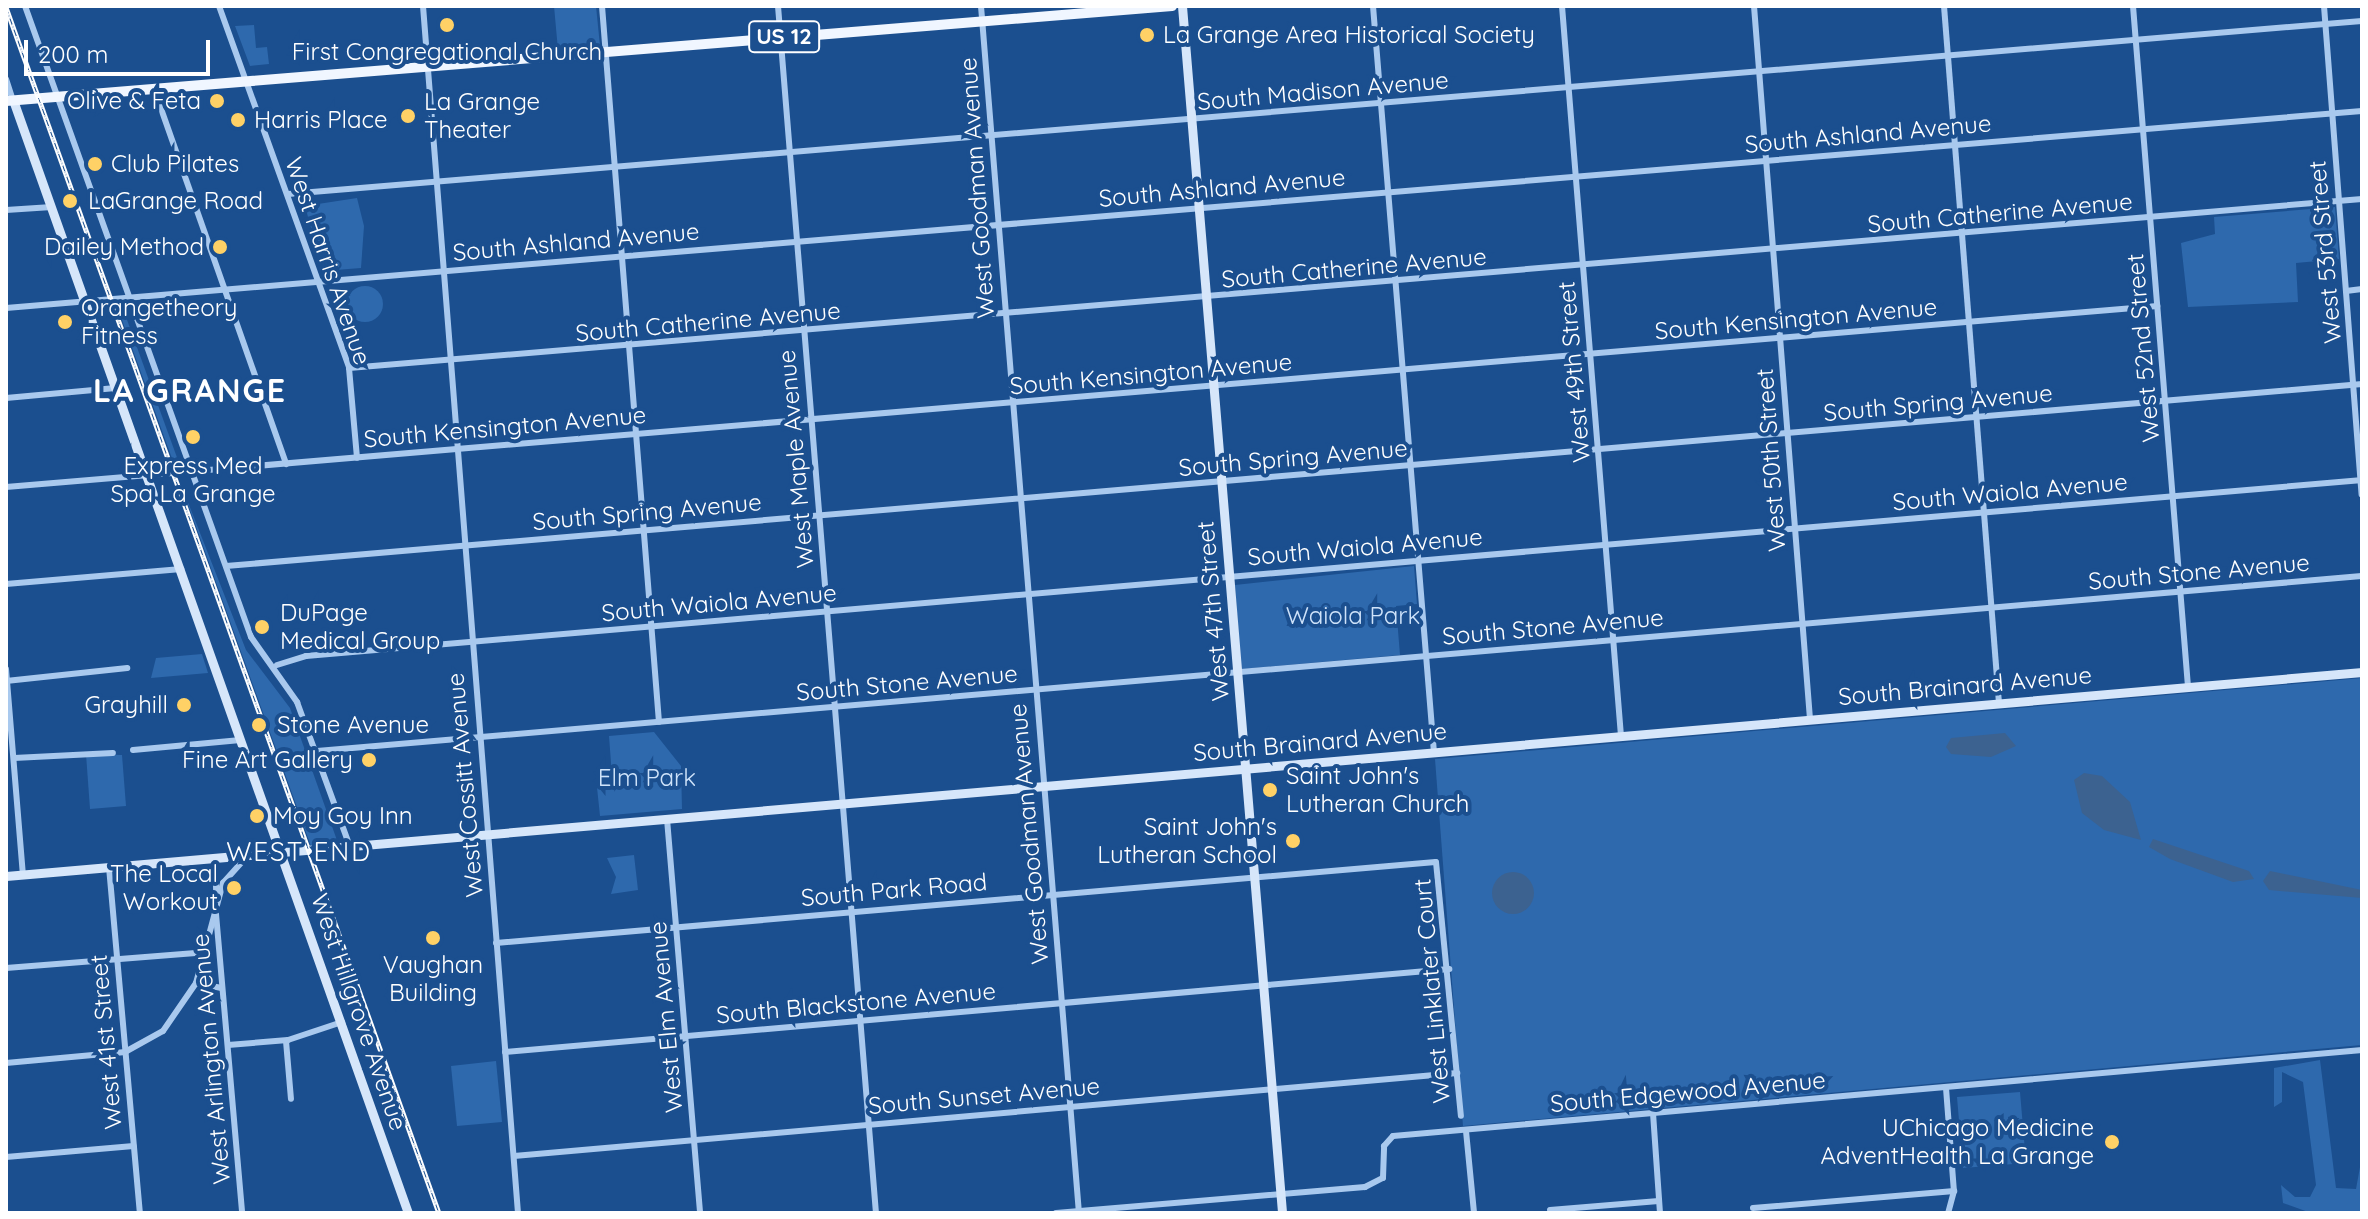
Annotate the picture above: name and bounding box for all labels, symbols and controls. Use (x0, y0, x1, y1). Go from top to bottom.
marker: First Congregational Church (438, 16, 456, 34)
road number: US 12 (748, 19, 820, 55)
place label: La Grange Area Historical Society (1163, 21, 1535, 49)
scale bar (28, 24, 214, 74)
marker: La Grange Area Historical Society (1138, 26, 1156, 44)
place label: First Congregational Church (292, 38, 602, 66)
text: 200 m (38, 39, 108, 69)
street label: West Goodman Avenue (954, 57, 1000, 319)
street label: South Madison Avenue (1196, 66, 1450, 116)
place label: Olive & Feta (67, 87, 201, 115)
place label: La Grange Theater (424, 88, 540, 144)
marker: Olive & Feta (208, 92, 226, 110)
place label: Harris Place (254, 106, 388, 134)
marker: La Grange Theater (399, 107, 417, 125)
street label: South Ashland Avenue (1743, 109, 1993, 159)
marker: Harris Place (229, 111, 247, 129)
place label: Club Pilates (111, 150, 239, 178)
street label: West Harris Avenue (279, 153, 377, 369)
marker: Club Pilates (86, 155, 104, 173)
street label: West 53rd Street (2303, 159, 2347, 345)
street label: South Ashland Avenue (1097, 163, 1347, 213)
place label: LaGrange Road (88, 187, 263, 215)
street label: South Catherine Avenue (1866, 187, 2134, 239)
marker: LaGrange Road (59, 190, 81, 212)
street label: South Ashland Avenue (451, 217, 701, 267)
place label: Dailey Method (44, 233, 204, 261)
marker: Dailey Method (211, 238, 229, 256)
street label: South Catherine Avenue (1220, 242, 1488, 294)
street label: West 52nd Street (2120, 252, 2166, 444)
street label: West 49th Street (1552, 280, 1596, 464)
street label: South Kensington Avenue (1654, 292, 1938, 346)
place label: Orangetheory Fitness (81, 294, 238, 350)
street label: South Catherine Avenue (574, 296, 842, 348)
marker: Orangetheory Fitness (56, 313, 74, 331)
street label: South Kensington Avenue (1009, 347, 1293, 401)
street label: West Maple Avenue (772, 349, 820, 569)
street label: West 50th Street (1750, 367, 1792, 553)
district label: LA GRANGE (93, 371, 287, 409)
street label: South Spring Avenue (1822, 379, 2054, 427)
street label: South Kensington Avenue (363, 400, 647, 454)
marker: Express Med Spa La Grange (182, 426, 204, 448)
street label: South Spring Avenue (1177, 434, 1409, 482)
place label: Express Med Spa La Grange (110, 452, 276, 508)
street label: South Waiola Avenue (1891, 467, 2129, 517)
street label: South Spring Avenue (531, 488, 763, 536)
street label: West 47th Street (1191, 520, 1235, 702)
street label: South Waiola Avenue (1246, 522, 1484, 572)
street label: South Stone Avenue (2087, 548, 2311, 596)
street label: South Waiola Avenue (600, 578, 838, 628)
place label: DuPage Medical Group (280, 599, 440, 655)
park label: Waiola Park (1286, 602, 1420, 630)
street label: South Stone Avenue (1441, 603, 1665, 651)
marker: DuPage Medical Group (251, 616, 273, 638)
street label: South Stone Avenue (795, 659, 1019, 707)
street label: South Brainard Avenue (1837, 661, 2093, 711)
street label: West Cossitt Avenue (441, 672, 489, 898)
place label: Grayhill (84, 691, 168, 719)
marker: Grayhill (175, 696, 193, 714)
street label: West Goodman Avenue (1003, 703, 1055, 965)
place label: Stone Avenue (277, 711, 429, 739)
marker: Stone Avenue (248, 714, 270, 736)
street label: South Brainard Avenue (1192, 717, 1448, 767)
place label: Fine Art Gallery (182, 746, 353, 774)
marker: Fine Art Gallery (360, 751, 378, 769)
place label: Saint John's Lutheran Church (1286, 762, 1469, 818)
park label: Elm Park (598, 764, 696, 792)
marker: Saint John's Lutheran Church (1261, 781, 1279, 799)
place label: Moy Goy Inn (273, 802, 413, 830)
marker: Moy Goy Inn (248, 807, 266, 825)
place label: Saint John's Lutheran School (1097, 813, 1277, 869)
marker: Saint John's Lutheran School (1284, 832, 1302, 850)
district label: WEST END (226, 836, 372, 868)
place label: The Local Workout (110, 860, 218, 916)
street label: South Park Road (800, 868, 988, 912)
street label: West Linklater Court (1408, 877, 1456, 1105)
marker: The Local Workout (225, 879, 243, 897)
street label: West Hillgrove Avenue (305, 890, 413, 1134)
street label: West Elm Avenue (643, 920, 689, 1114)
marker: Vaughan Building (424, 929, 442, 947)
street label: West Arlington Avenue (186, 932, 236, 1186)
place label: Vaughan Building (383, 951, 483, 1007)
street label: West 41st Street (84, 953, 128, 1131)
street label: South Blackstone Avenue (715, 976, 997, 1030)
street label: South Edgewood Avenue (1549, 1066, 1827, 1118)
street label: South Sunset Avenue (867, 1072, 1101, 1120)
place label: UChicago Medicine AdventHealth La Grange (1821, 1114, 2094, 1170)
marker: UChicago Medicine AdventHealth La Grange (2101, 1131, 2123, 1153)

